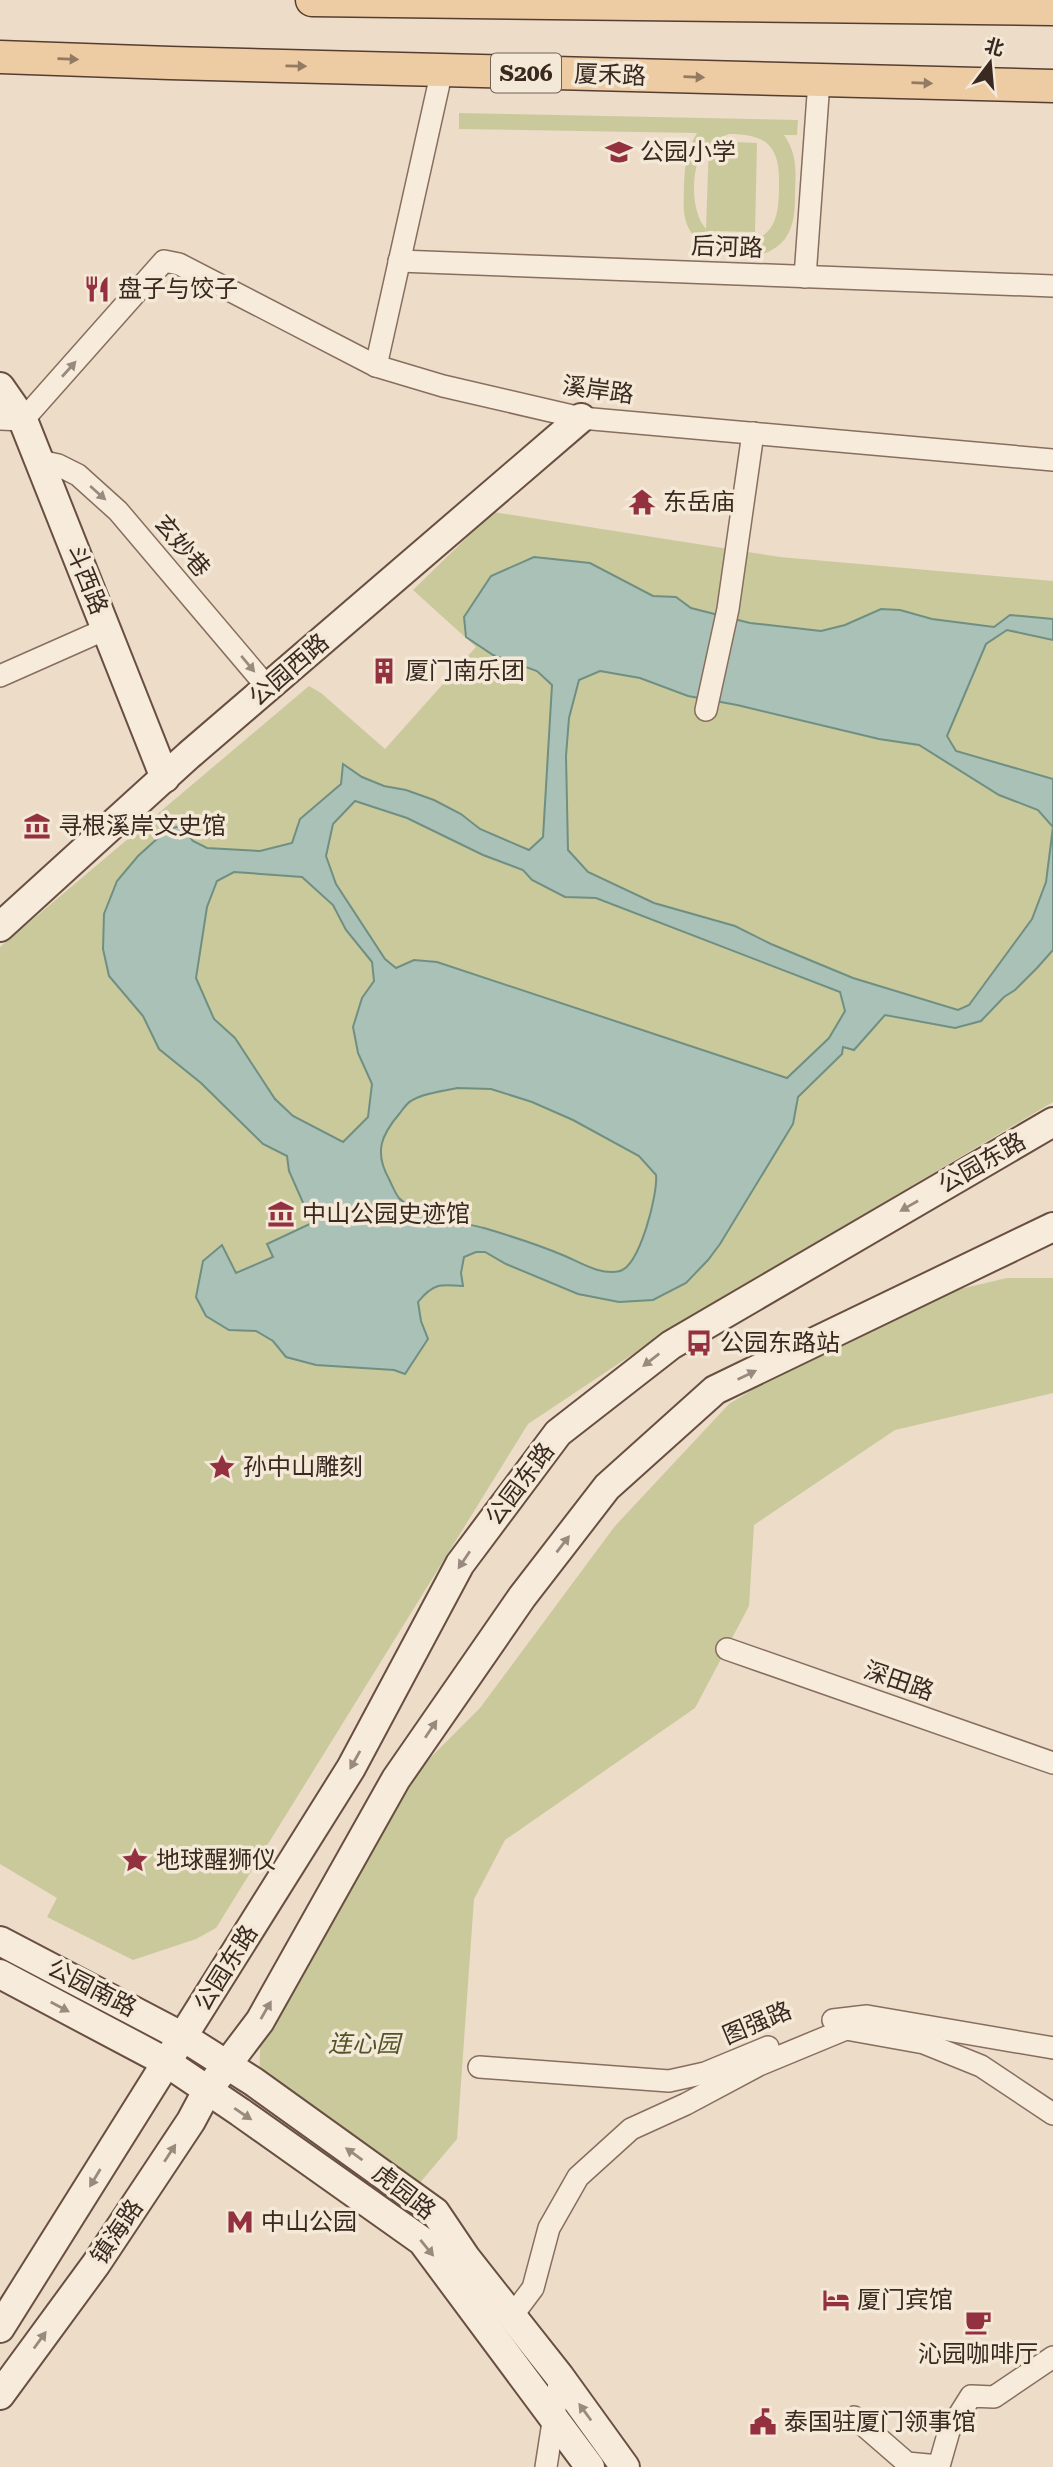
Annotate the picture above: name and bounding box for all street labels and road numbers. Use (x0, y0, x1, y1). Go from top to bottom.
road number: S206 (491, 54, 561, 92)
street label: 厦禾路 (574, 60, 646, 90)
street label: 后河路 (691, 232, 763, 262)
street label: 溪岸路 (560, 371, 636, 409)
street label: 玄妙巷 (148, 509, 216, 583)
street label: 斗西路 (61, 541, 113, 619)
street label: 公园西路 (244, 628, 334, 712)
street label: 公园东路 (933, 1127, 1031, 1199)
street label: 公园东路 (480, 1437, 560, 1531)
street label: 深田路 (860, 1656, 938, 1706)
street label: 公园东路 (189, 1920, 263, 2016)
street label: 公园南路 (43, 1954, 141, 2022)
street label: 图强路 (718, 1996, 796, 2050)
street label: 虎园路 (367, 2159, 441, 2225)
street label: 镇海路 (85, 2194, 149, 2270)

